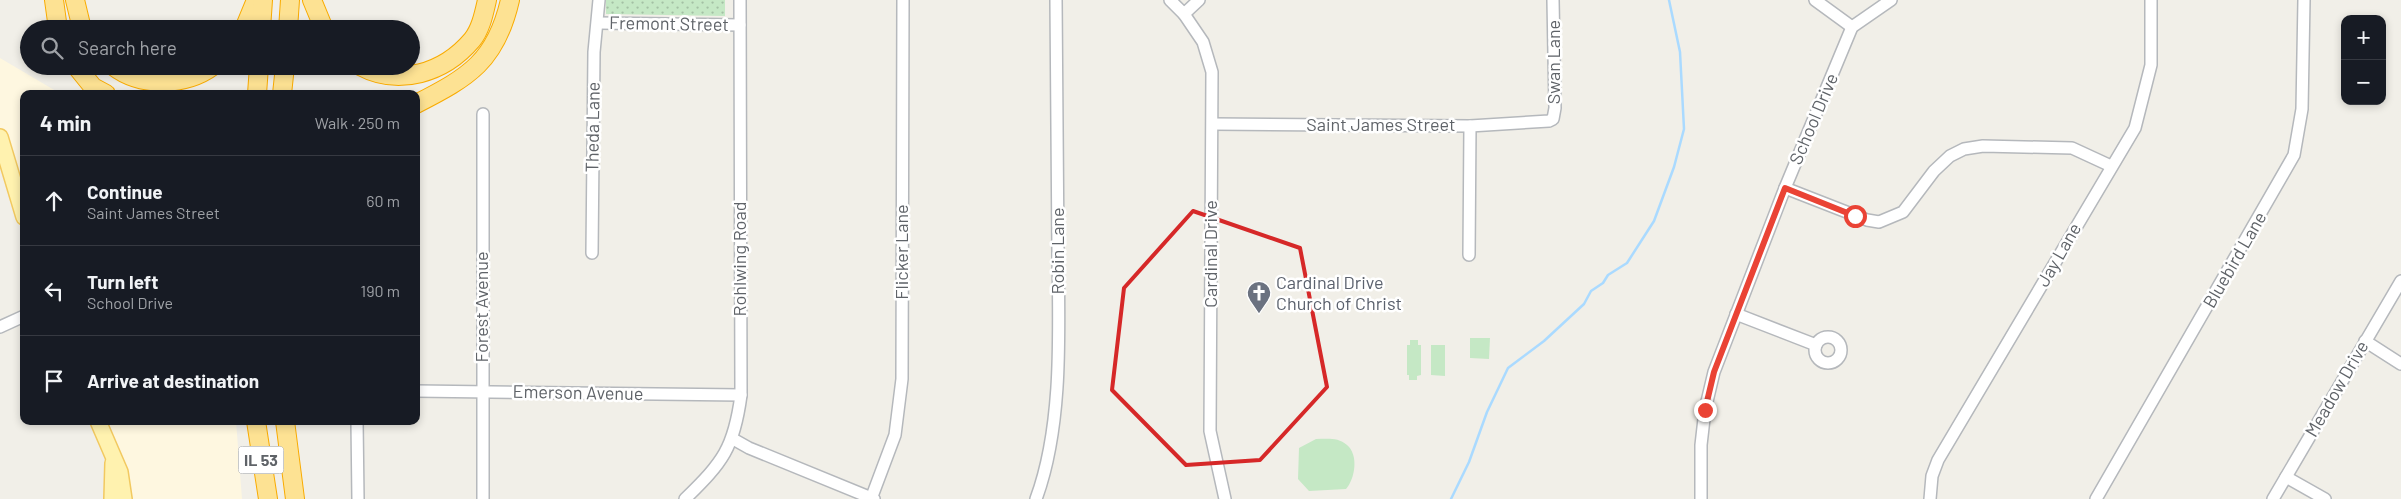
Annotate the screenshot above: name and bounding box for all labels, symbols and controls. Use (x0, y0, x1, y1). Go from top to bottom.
street label: Fremont Street (609, 11, 729, 35)
map controls (2341, 15, 2386, 105)
button: + (2341, 15, 2386, 60)
search box (20, 20, 420, 75)
street label: Swan Lane (1542, 20, 1564, 104)
icon: search (38, 34, 66, 62)
text: Search here (78, 36, 177, 59)
button: − (2341, 60, 2386, 105)
street label: School Drive (1784, 70, 1842, 168)
street label: Theda Lane (580, 81, 604, 172)
text: 4 min (40, 110, 91, 135)
text: Walk · 250 m (315, 113, 400, 132)
street label: Saint James Street (1306, 113, 1456, 135)
text: Continue (87, 180, 163, 203)
icon: ahead (40, 187, 68, 215)
text: 60 m (366, 191, 400, 210)
street label: Cardinal Drive (1199, 200, 1221, 308)
street label: Rohlwing Road (728, 202, 750, 316)
text: Saint James Street (87, 203, 220, 222)
street label: Flicker Lane (890, 204, 912, 300)
route start (1844, 205, 1867, 228)
street label: Robin Lane (1046, 207, 1068, 295)
street label: Bluebird Lane (2198, 207, 2271, 312)
street label: Jay Lane (2031, 219, 2085, 290)
street label: Forest Avenue (470, 251, 492, 363)
text: Turn left (87, 270, 158, 293)
place label: Cardinal Drive Church of Christ (1276, 271, 1402, 314)
icon: left (40, 277, 68, 305)
church icon: Cardinal Drive Church of Christ (1246, 280, 1272, 314)
text: 190 m (361, 281, 400, 300)
text: School Drive (87, 293, 173, 312)
street label: Meadow Drive (2300, 336, 2373, 441)
icon: arrive (40, 367, 68, 395)
text: Arrive at destination (87, 369, 259, 392)
street label: Emerson Avenue (512, 380, 644, 404)
route end (1694, 399, 1717, 422)
road number: IL 53 (238, 446, 284, 474)

